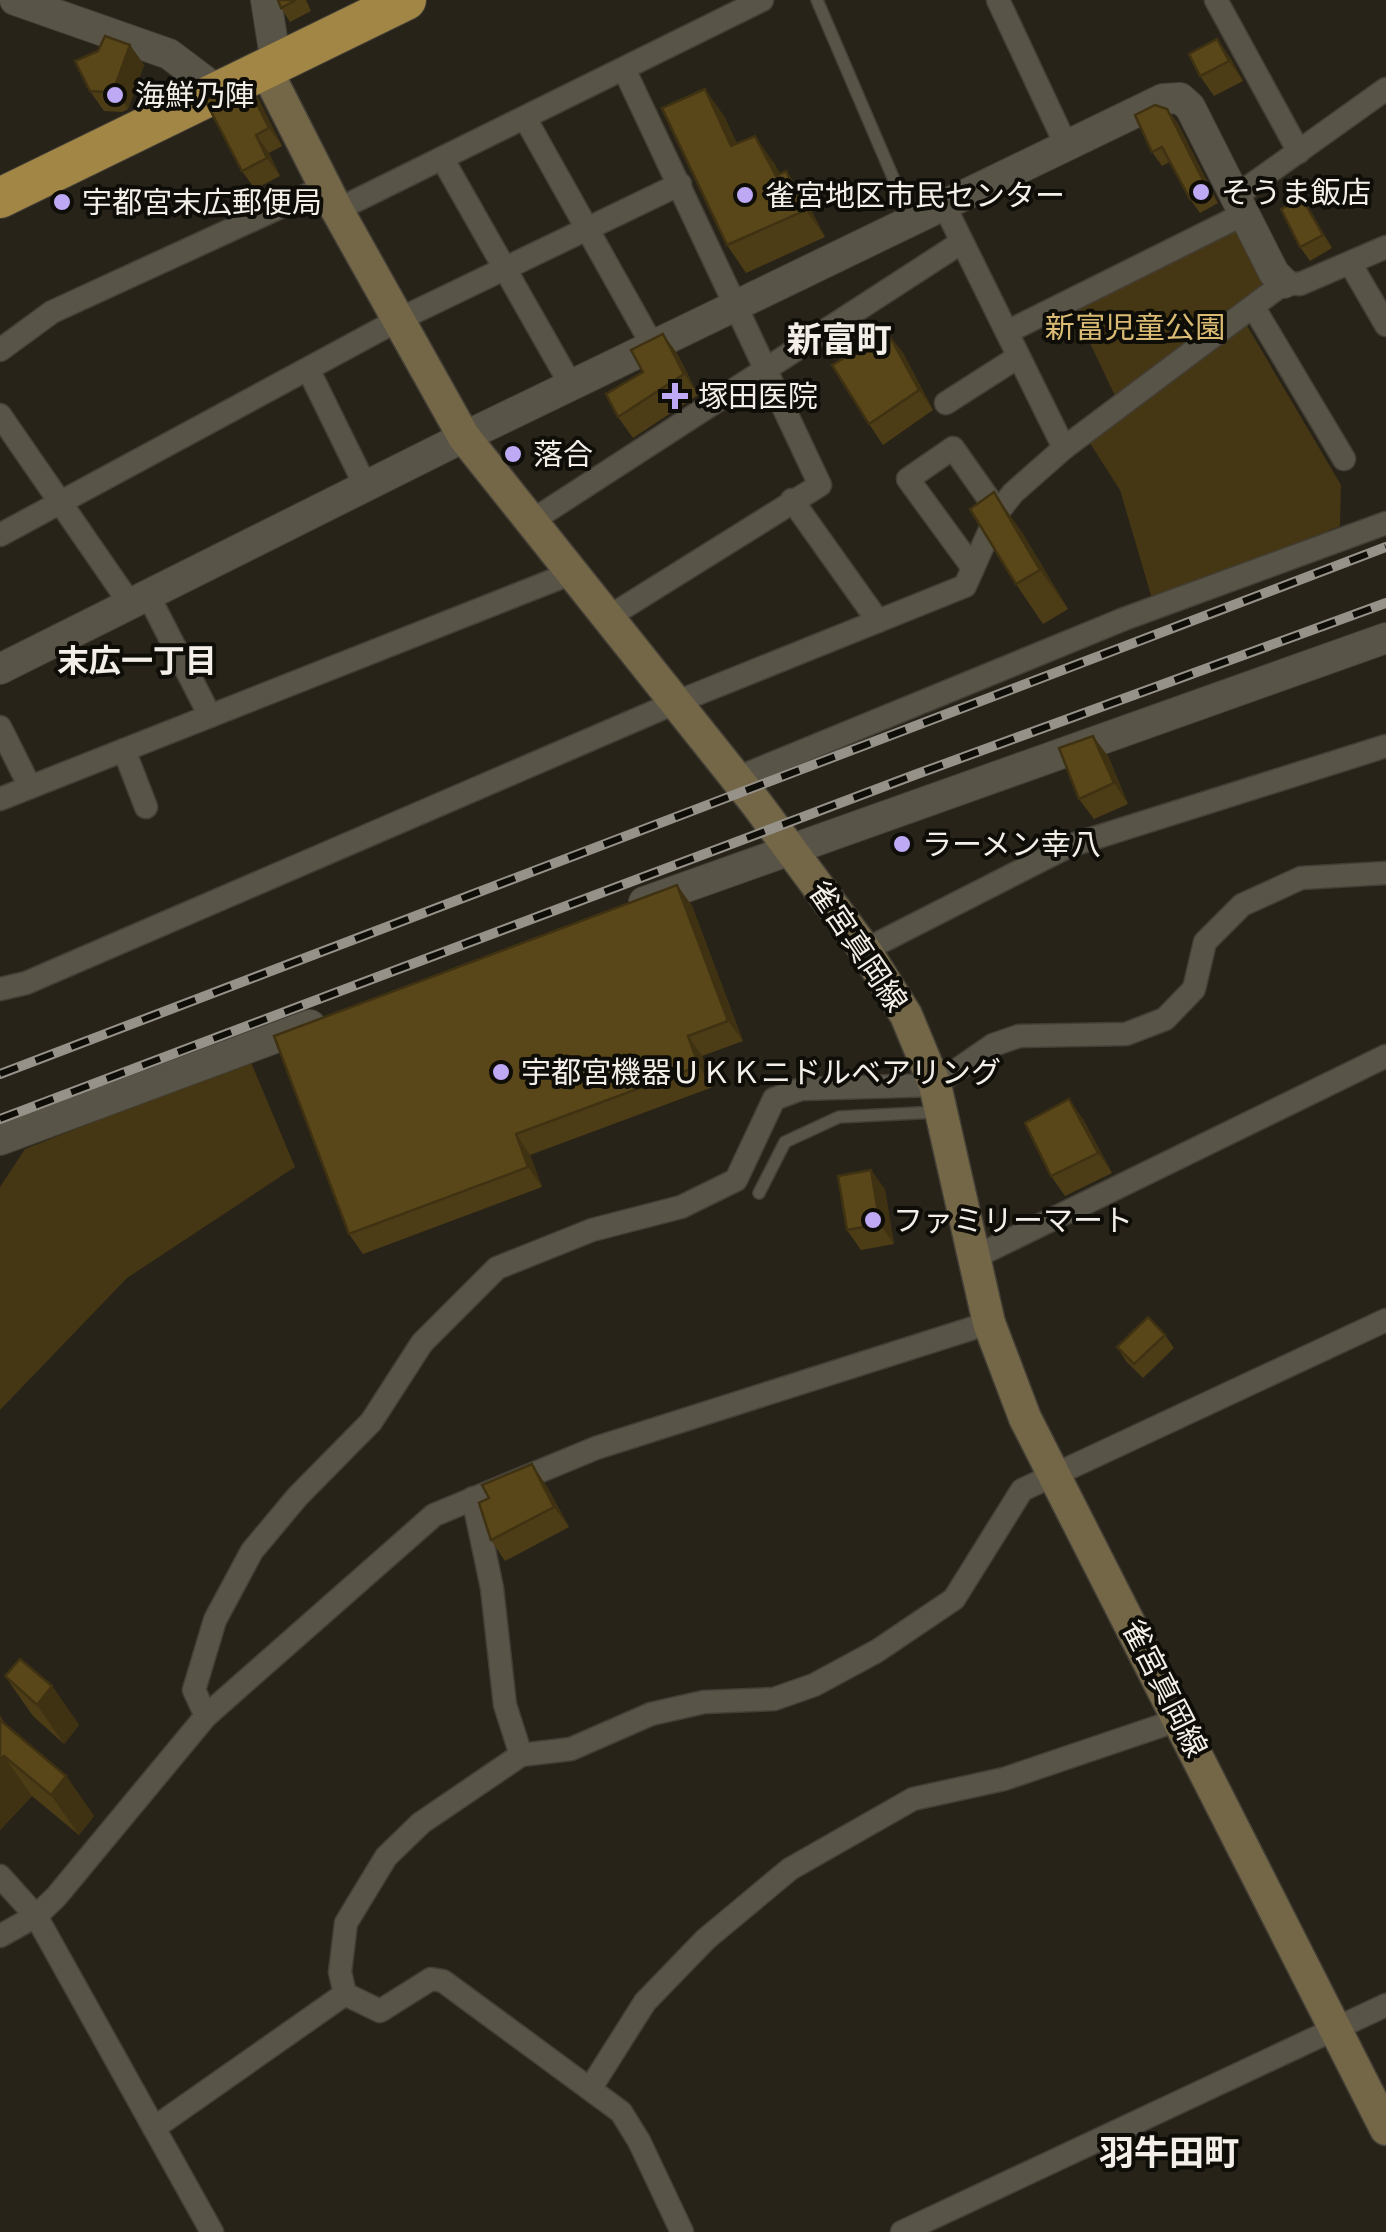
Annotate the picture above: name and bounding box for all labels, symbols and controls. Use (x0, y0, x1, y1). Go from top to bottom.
place label: 海鮮乃陣 (135, 76, 255, 115)
marker: 海鮮乃陣 (104, 84, 126, 106)
place label: そうま飯店 (1221, 173, 1371, 212)
place label: 雀宮地区市民センター (765, 176, 1065, 215)
marker: そうま飯店 (1190, 181, 1212, 203)
place label: 宇都宮末広郵便局 (82, 183, 322, 222)
marker: 雀宮地区市民センター (734, 184, 756, 206)
marker: 宇都宮末広郵便局 (51, 191, 73, 213)
park label: 新富児童公園 (1045, 308, 1225, 347)
district label: 新富町 (786, 318, 892, 362)
place label: 塚田医院 (698, 377, 818, 416)
marker: 塚田医院 (662, 383, 688, 409)
place label: 落合 (533, 435, 593, 474)
marker: 落合 (502, 443, 524, 465)
district label: 末広一丁目 (57, 641, 217, 681)
place label: ラーメン幸八 (922, 825, 1101, 864)
marker: ラーメン幸八 (891, 833, 913, 855)
street label: 雀宮真岡線 (800, 873, 916, 1019)
place label: 宇都宮機器ＵＫＫニドルベアリング (521, 1053, 1001, 1092)
marker: 宇都宮機器ＵＫＫニドルベアリング (490, 1061, 512, 1083)
place label: ファミリーマート (893, 1201, 1133, 1240)
marker: ファミリーマート (862, 1209, 884, 1231)
street label: 雀宮真岡線 (1114, 1612, 1216, 1764)
district label: 羽牛田町 (1099, 2131, 1239, 2175)

